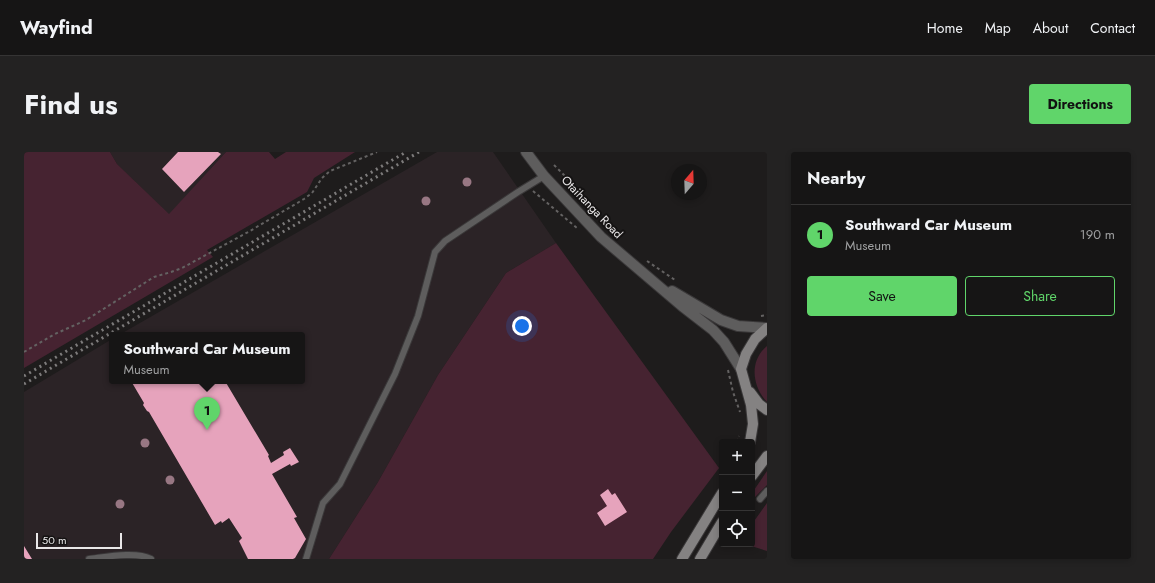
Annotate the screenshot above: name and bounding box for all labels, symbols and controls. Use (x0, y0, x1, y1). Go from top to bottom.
text: Wayfind (20, 14, 93, 41)
text: Home (927, 18, 963, 38)
text: Map (985, 18, 1011, 38)
text: About (1033, 18, 1068, 38)
text: Contact (1090, 18, 1135, 38)
text: Find us (24, 84, 118, 125)
button: Directions (1029, 84, 1131, 124)
north arrow (671, 164, 707, 200)
text: Nearby (807, 166, 865, 190)
street label: Otaihanga Road (557, 171, 627, 243)
text: Southward Car Museum (845, 214, 1012, 236)
text: 1 (817, 225, 823, 244)
text: 190 m (1080, 225, 1115, 244)
text: Museum (845, 236, 891, 255)
button: Save (807, 276, 957, 316)
button: Share (965, 276, 1115, 316)
your location (512, 316, 532, 336)
popup (109, 332, 305, 384)
text: Southward Car Museum (123, 338, 291, 360)
text: Museum (123, 360, 170, 379)
pin: 1 (194, 397, 220, 430)
map controls (719, 439, 755, 547)
button: + (719, 439, 755, 475)
button: − (719, 475, 755, 511)
button: locate (719, 511, 755, 547)
scale bar (36, 531, 122, 550)
text: 50 m (42, 532, 67, 548)

